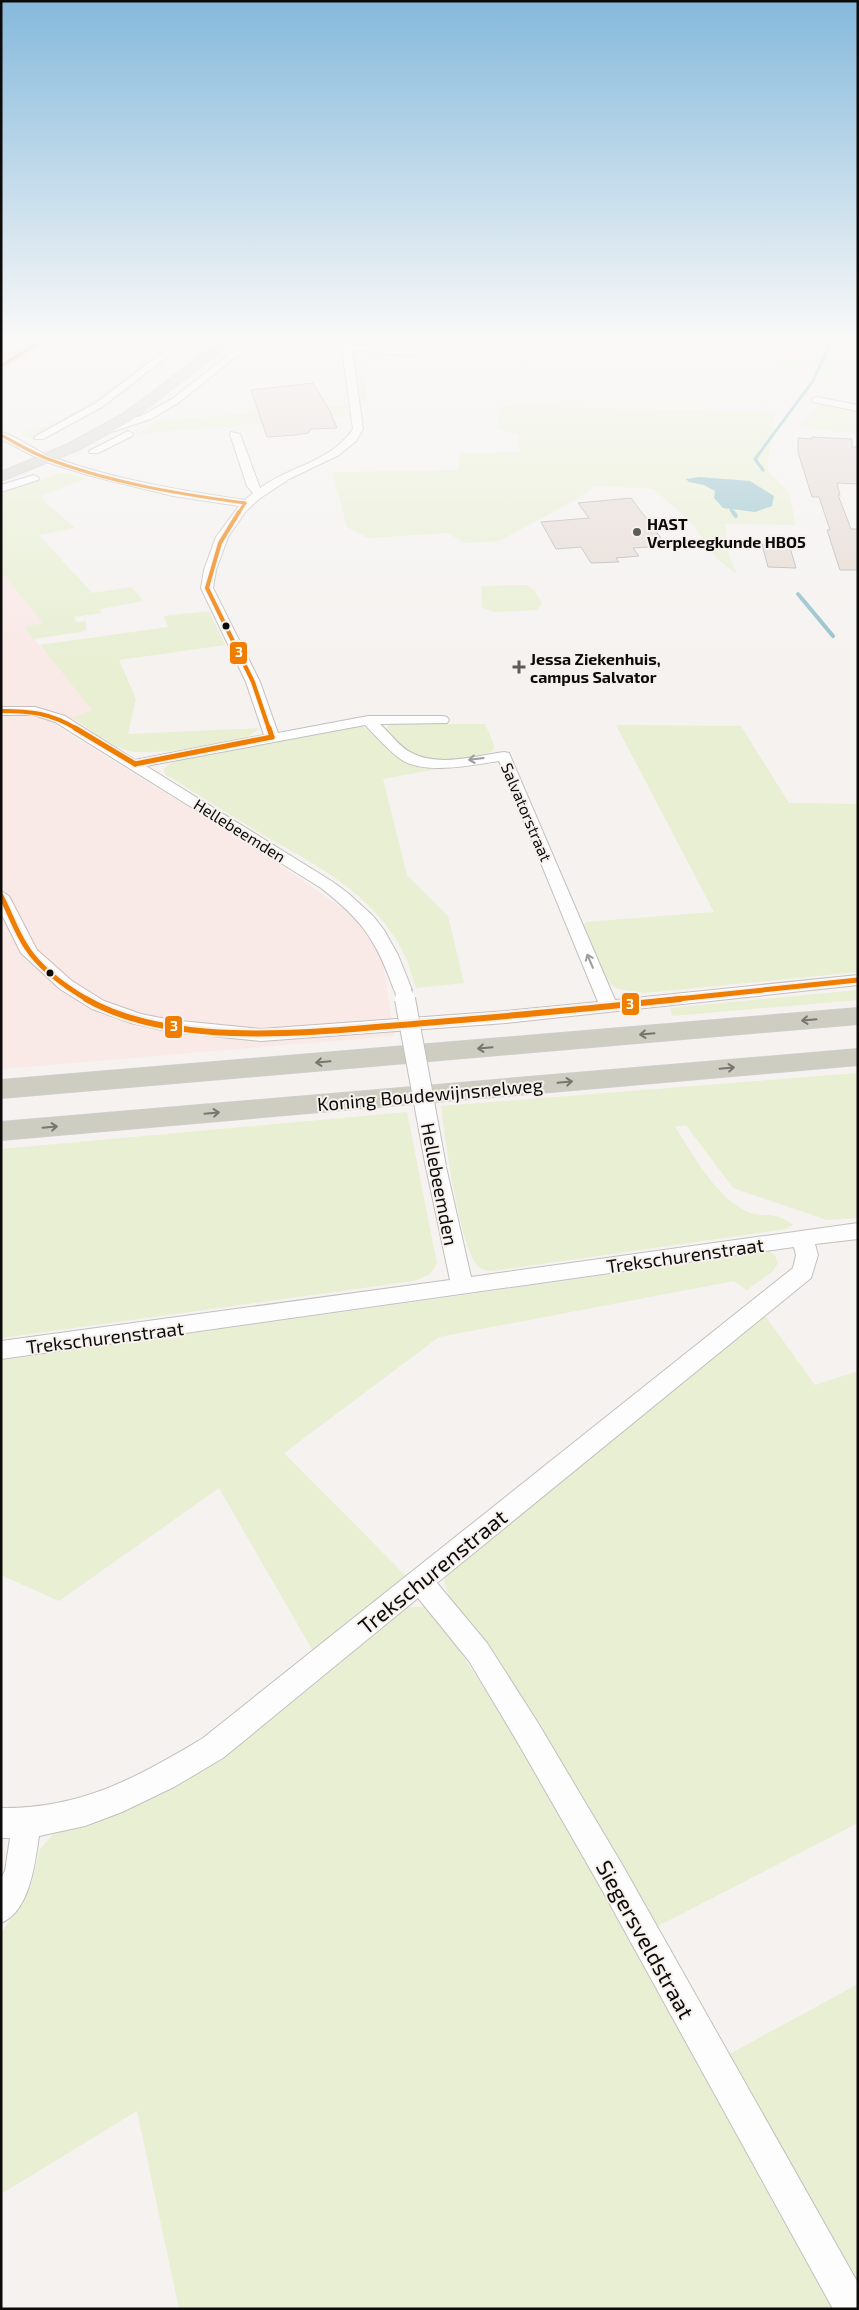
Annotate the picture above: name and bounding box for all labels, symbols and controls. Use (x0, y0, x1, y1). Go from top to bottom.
place label: HAST Verpleegkunde HBO5 (647, 514, 806, 551)
marker: HAST Verpleegkunde HBO5 (631, 526, 643, 538)
unlabelled marker (221, 621, 231, 631)
line badge: 3 (229, 641, 248, 665)
text: 3 (235, 643, 243, 660)
place label: Jessa Ziekenhuis, campus Salvator (530, 649, 661, 686)
marker: Jessa Ziekenhuis, campus Salvator (512, 660, 526, 674)
one-way arrow (469, 754, 485, 764)
street label: Salvatorstraat (498, 760, 556, 864)
street label: Hellebeemden (191, 794, 289, 866)
one-way arrow (584, 954, 594, 969)
unlabelled marker (45, 968, 55, 978)
line badge: 3 (621, 992, 640, 1016)
text: 3 (626, 995, 634, 1012)
line badge: 3 (164, 1015, 183, 1039)
one-way arrow (801, 1016, 817, 1025)
text: 3 (170, 1017, 178, 1034)
one-way arrow (640, 1029, 656, 1039)
one-way arrow (478, 1043, 494, 1053)
one-way arrow (316, 1057, 332, 1066)
one-way arrow (719, 1064, 735, 1073)
street label: Koning Boudewijnsnelweg (316, 1073, 544, 1115)
one-way arrow (557, 1078, 573, 1087)
one-way arrow (203, 1108, 219, 1117)
street label: Hellebeemden (417, 1121, 463, 1247)
one-way arrow (42, 1122, 58, 1131)
street label: Trekschurenstraat (605, 1233, 765, 1277)
street label: Trekschurenstraat (25, 1316, 185, 1358)
street label: Trekschurenstraat (352, 1503, 512, 1639)
street label: Siegersveldstraat (592, 1855, 700, 2023)

